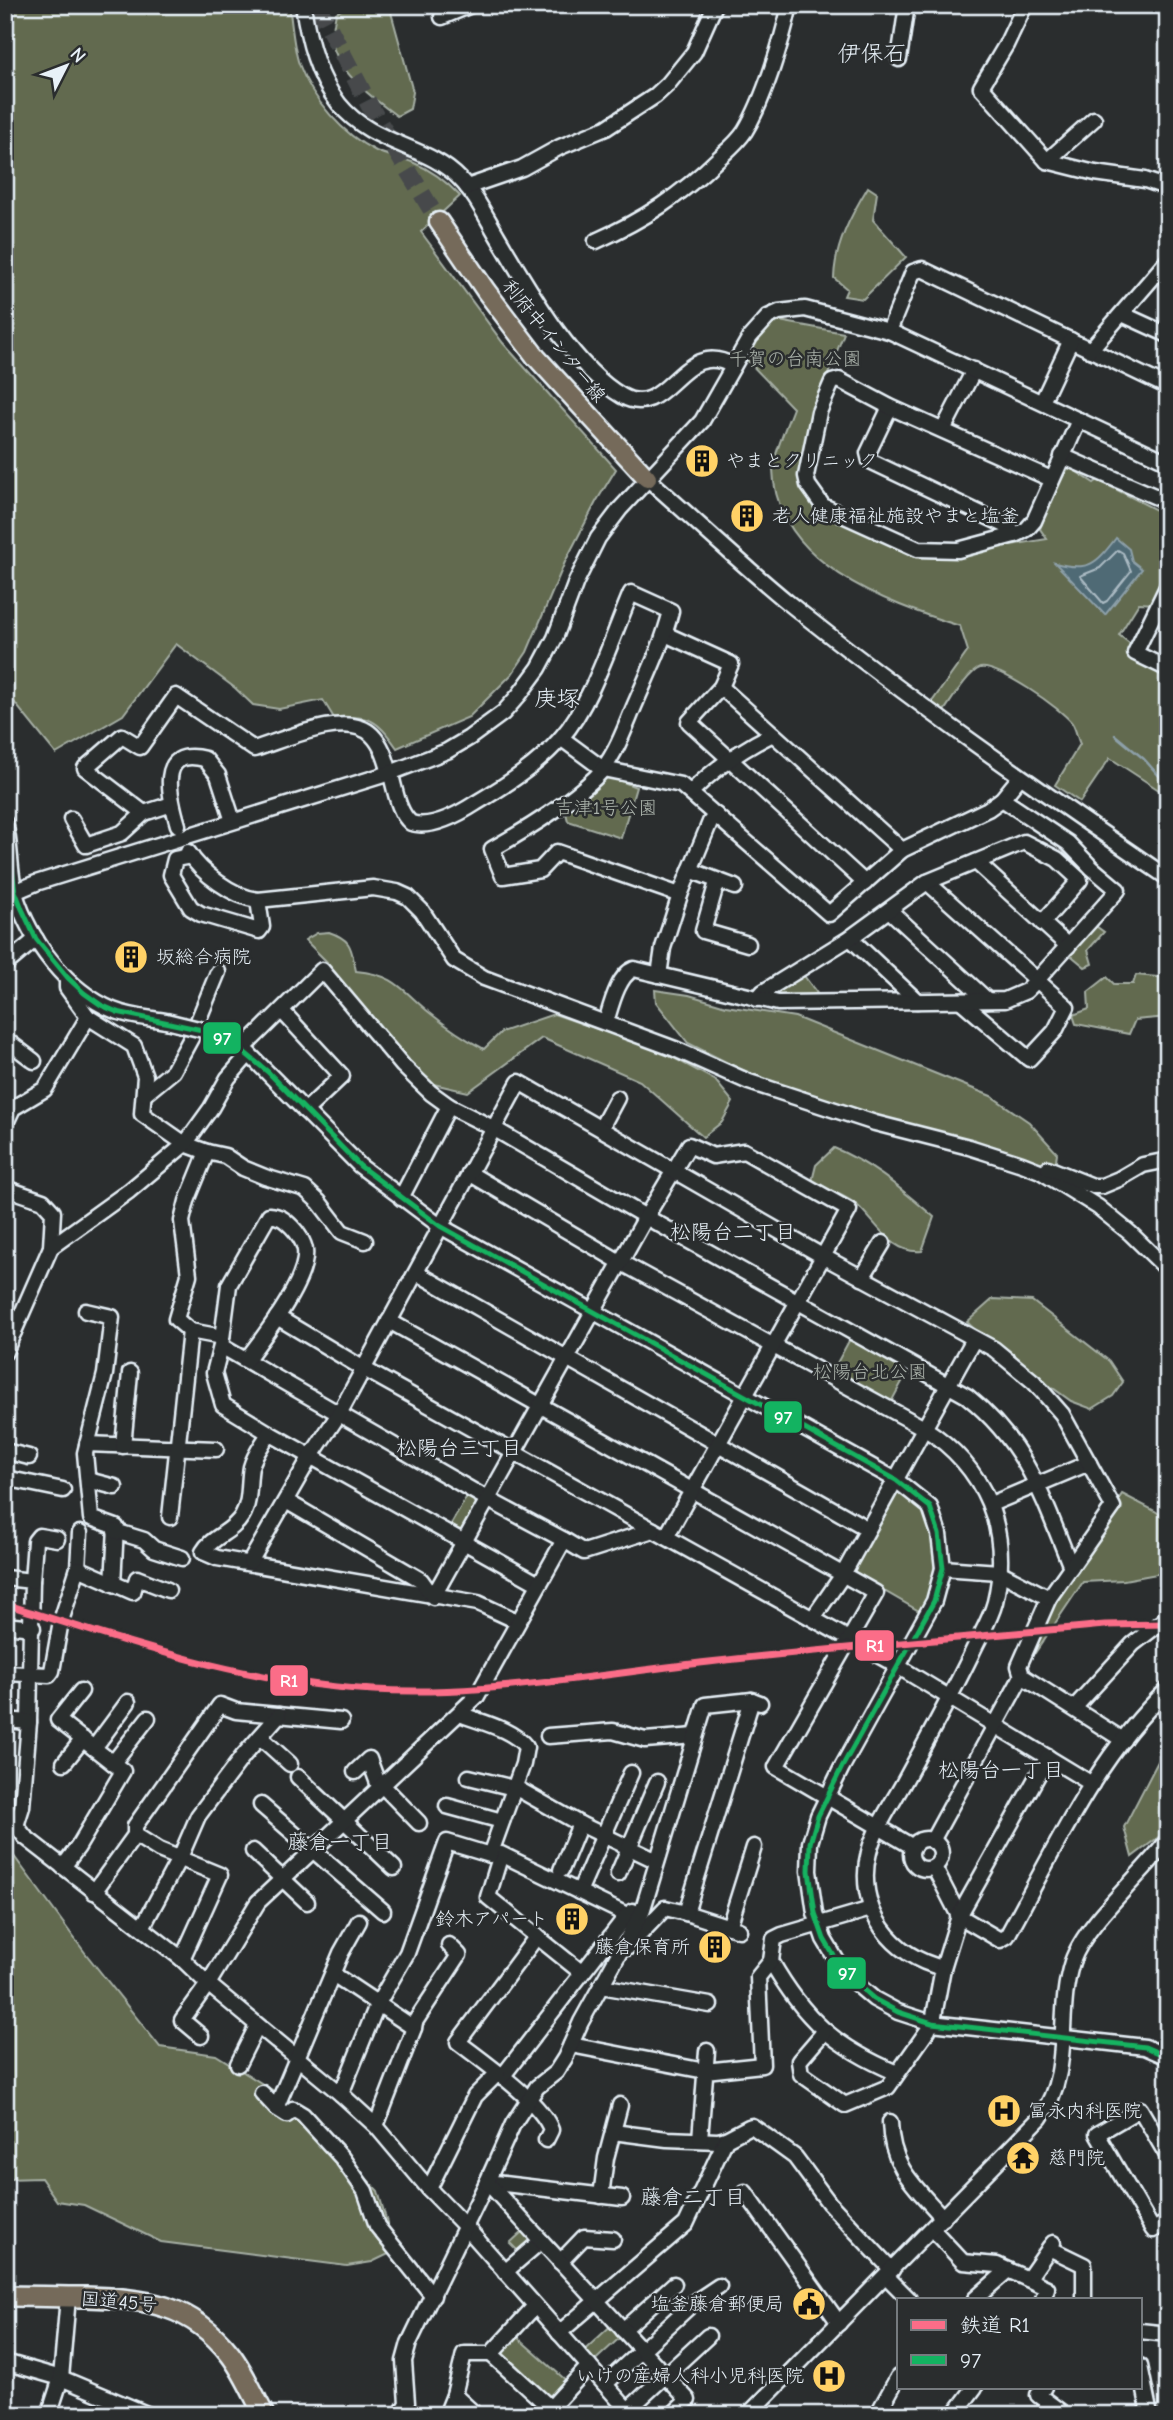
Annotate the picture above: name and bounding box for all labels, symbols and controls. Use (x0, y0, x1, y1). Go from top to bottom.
north arrow (32, 32, 102, 102)
district label: 伊保石 (838, 40, 907, 67)
text: N (66, 43, 90, 67)
street label: 利府中インター線 (498, 275, 610, 407)
park label: 千賀の台南公園 (728, 348, 862, 370)
building icon: やまとクリニック (683, 442, 721, 480)
place label: やまとクリニック (726, 450, 878, 472)
building icon: 老人健康福祉施設やまと塩釜 (728, 497, 766, 535)
place label: 老人健康福祉施設やまと塩釜 (772, 505, 1019, 527)
district label: 庚塚 (534, 685, 580, 712)
park label: 吉津1号公園 (555, 797, 657, 819)
building icon: 坂総合病院 (112, 938, 150, 976)
place label: 坂総合病院 (156, 946, 251, 968)
line badge: 97 (202, 1021, 242, 1055)
text: 97 (213, 1028, 232, 1050)
district label: 松陽台二丁目 (670, 1220, 796, 1244)
park label: 松陽台北公園 (813, 1361, 927, 1383)
line badge: 97 (763, 1400, 803, 1434)
text: 97 (774, 1407, 793, 1429)
district label: 松陽台三丁目 (396, 1436, 522, 1460)
line badge: R1 (854, 1629, 895, 1662)
text: R1 (866, 1635, 884, 1657)
line badge: R1 (269, 1664, 309, 1697)
text: R1 (280, 1670, 298, 1692)
district label: 松陽台一丁目 (938, 1758, 1064, 1782)
district label: 藤倉一丁目 (288, 1830, 393, 1854)
building icon: 鈴木アパート (553, 1900, 591, 1938)
place label: 鈴木アパート (435, 1908, 548, 1930)
building icon: 藤倉保育所 (696, 1928, 734, 1966)
place label: 藤倉保育所 (595, 1936, 690, 1958)
line badge: 97 (826, 1956, 867, 1990)
text: 97 (838, 1963, 857, 1985)
hospital icon: 冨永内科医院 (985, 2092, 1023, 2130)
place label: 冨永内科医院 (1028, 2100, 1142, 2122)
temple icon: 慈門院 (1004, 2139, 1042, 2177)
place label: 慈門院 (1048, 2147, 1105, 2169)
district label: 藤倉二丁目 (641, 2185, 746, 2209)
public building icon: 塩釜藤倉郵便局 (790, 2285, 828, 2323)
street label: 国道45号 (80, 2288, 158, 2316)
place label: 塩釜藤倉郵便局 (651, 2293, 784, 2315)
legend (897, 2298, 1142, 2388)
text: 鉄道 R1 (960, 2313, 1030, 2337)
text: 97 (960, 2349, 981, 2373)
hospital icon: いけの産婦人科小児科医院 (810, 2357, 848, 2395)
place label: いけの産婦人科小児科医院 (576, 2365, 804, 2387)

